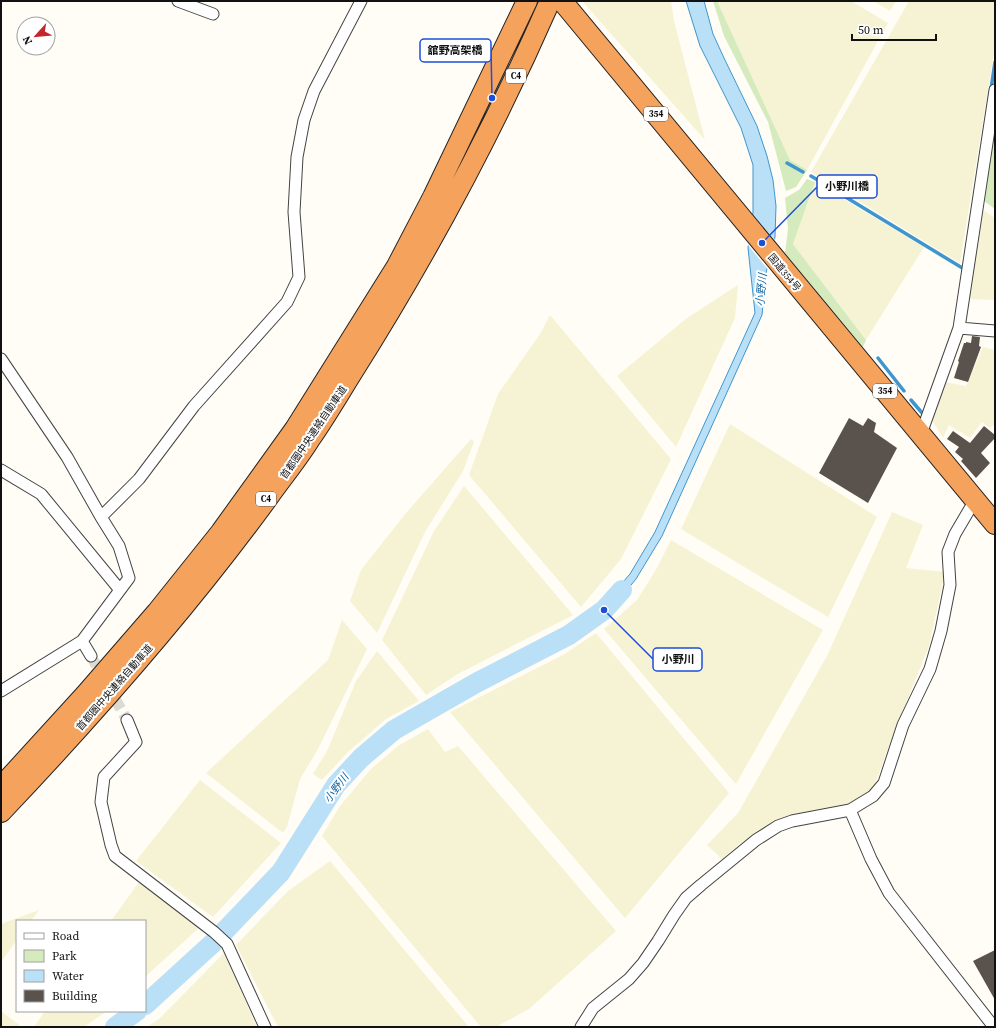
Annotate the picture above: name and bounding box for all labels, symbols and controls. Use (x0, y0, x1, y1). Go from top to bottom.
north arrow (16, 16, 56, 56)
scale bar (852, 16, 936, 42)
text: 50 m (858, 22, 884, 38)
text: N (19, 33, 36, 47)
callout: 舘野高架橋 (420, 39, 491, 62)
text: 舘野高架橋 (428, 43, 483, 58)
road number: C4 (506, 69, 526, 83)
road number: 354 (644, 107, 668, 121)
callout: 小野川橋 (817, 175, 877, 198)
text: 小野川橋 (825, 179, 869, 194)
street label: 国道354号 (765, 251, 804, 294)
water label: 小野川 (753, 272, 770, 307)
street label: 首都圏中央連絡自動車道 (277, 383, 350, 482)
road number: 354 (873, 384, 897, 398)
road number: C4 (256, 492, 276, 506)
street label: 首都圏中央連絡自動車道 (73, 642, 155, 733)
callout: 小野川 (653, 648, 702, 671)
text: 小野川 (662, 652, 695, 667)
water label: 小野川 (320, 770, 353, 806)
legend (16, 920, 146, 1012)
text: Road (52, 928, 79, 944)
text: Park (52, 948, 77, 964)
text: Water (52, 968, 84, 984)
text: Building (52, 988, 97, 1004)

